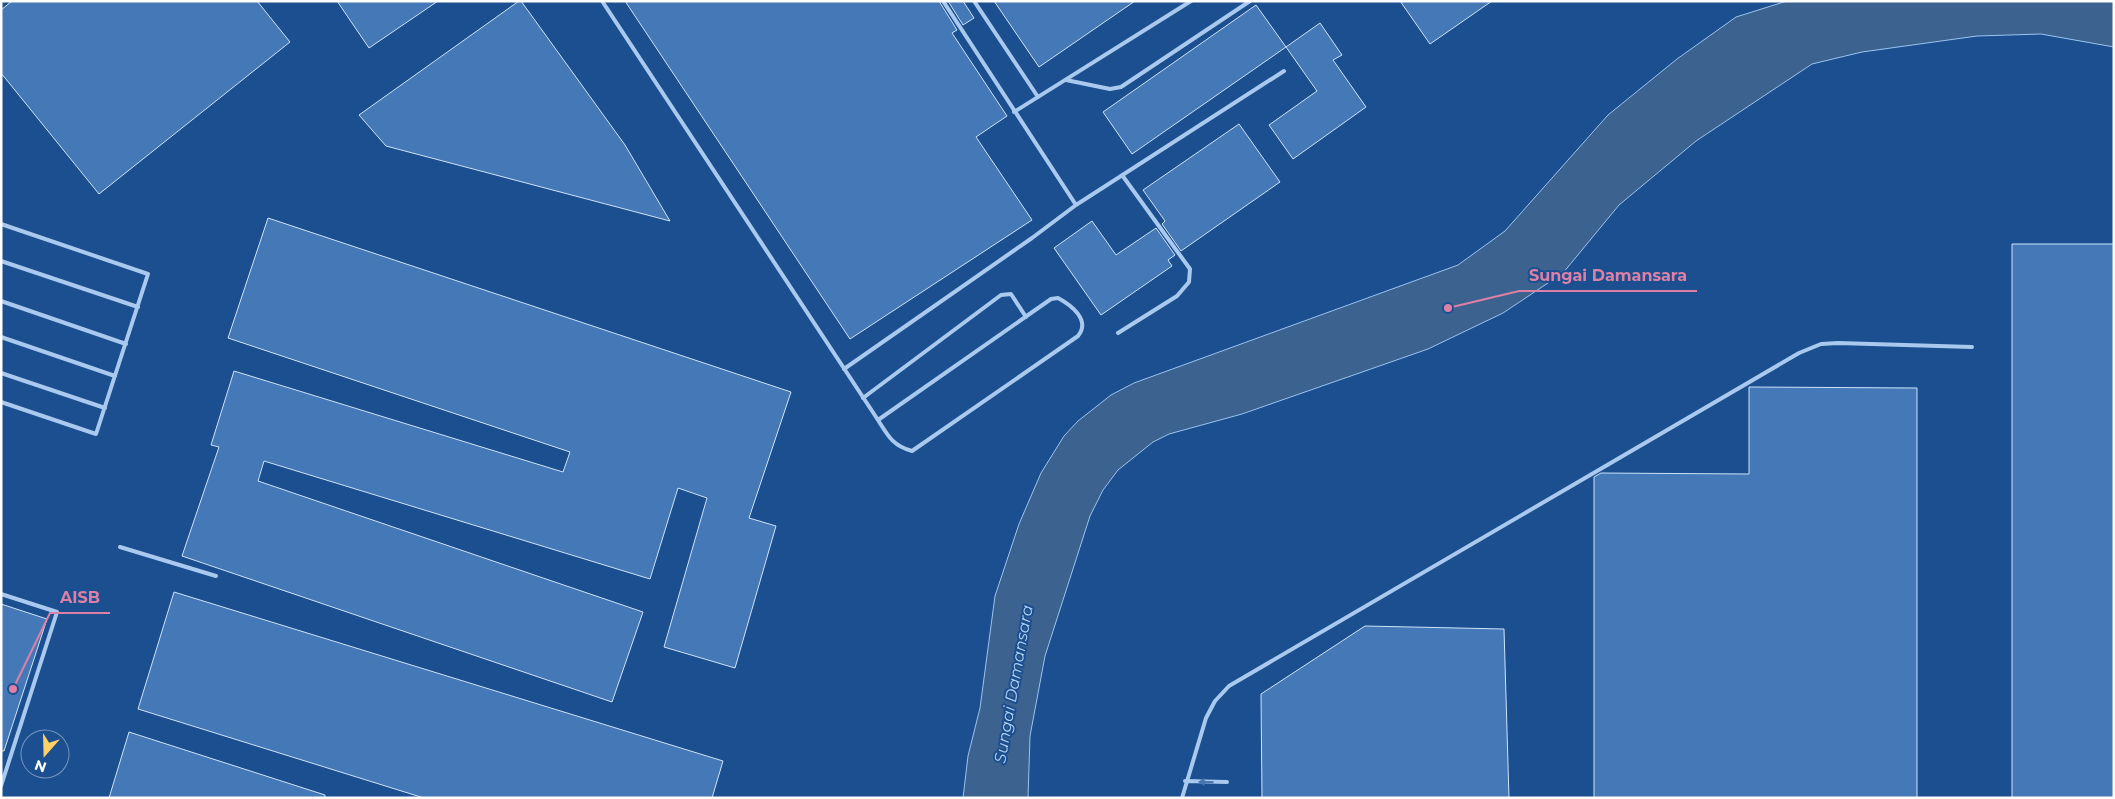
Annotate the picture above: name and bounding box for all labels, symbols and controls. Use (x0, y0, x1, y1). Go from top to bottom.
callout: Sungai Damansara (1519, 260, 1697, 291)
text: Sungai Damansara (1529, 266, 1687, 285)
callout: AISB (50, 582, 110, 613)
text: AISB (59, 588, 100, 607)
water label: Sungai Damansara (990, 603, 1037, 765)
north arrow (20, 729, 70, 779)
text: N (32, 756, 49, 777)
one-way arrow (1198, 778, 1214, 786)

